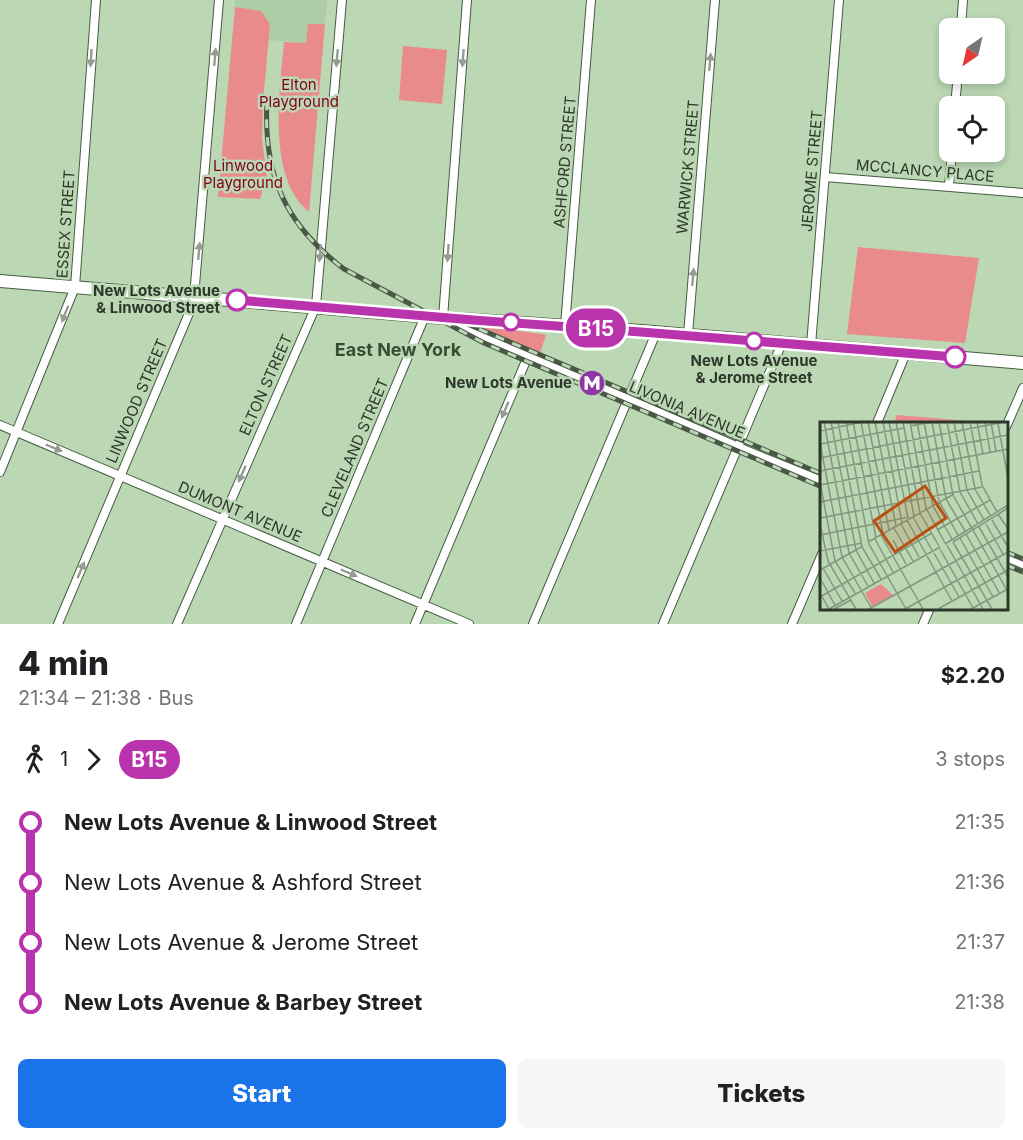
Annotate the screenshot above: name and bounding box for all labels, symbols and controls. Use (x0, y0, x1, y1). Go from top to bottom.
north arrow (939, 18, 1005, 84)
map controls (939, 18, 1005, 162)
one-way arrow (210, 47, 219, 66)
one-way arrow (87, 49, 96, 68)
one-way arrow (332, 49, 342, 68)
one-way arrow (458, 49, 467, 68)
one-way arrow (705, 52, 715, 71)
park label: Elton Playground (259, 75, 339, 111)
street label: ASHFORD STREET (549, 95, 580, 229)
button: locate (939, 96, 1005, 162)
street label: WARWICK STREET (672, 99, 703, 235)
street label: JEROME STREET (797, 109, 826, 233)
street label: MCCLANCY PLACE (855, 155, 995, 186)
park label: Linwood Playground (203, 156, 283, 192)
street label: ESSEX STREET (52, 169, 79, 279)
one-way arrow (194, 241, 204, 260)
one-way arrow (315, 243, 325, 262)
one-way arrow (443, 243, 452, 262)
one-way arrow (688, 268, 698, 287)
place label: New Lots Avenue & Linwood Street (93, 281, 221, 317)
marker: New Lots Avenue & Linwood Street (226, 289, 248, 311)
one-way arrow (60, 305, 69, 323)
line badge: B15 (562, 308, 630, 348)
unlabelled marker (502, 313, 520, 331)
text: B15 (578, 316, 614, 341)
street label: ELTON STREET (235, 331, 296, 438)
marker: New Lots Avenue & Jerome Street (745, 332, 763, 350)
street label: LINWOOD STREET (102, 336, 171, 466)
district label: East New York (335, 339, 462, 360)
unlabelled marker (944, 346, 966, 368)
place label: New Lots Avenue & Jerome Street (691, 351, 818, 387)
metro station icon: New Lots Avenue (577, 368, 607, 398)
place label: New Lots Avenue (445, 373, 572, 392)
street label: CLEVELAND STREET (317, 375, 393, 520)
street label: LIVONIA AVENUE (626, 377, 748, 442)
one-way arrow (500, 401, 510, 419)
inset map (820, 422, 1008, 609)
one-way arrow (45, 443, 63, 453)
one-way arrow (237, 465, 246, 482)
street label: DUMONT AVENUE (176, 477, 305, 546)
one-way arrow (77, 561, 86, 579)
one-way arrow (341, 568, 359, 578)
text: 4 min (18, 643, 109, 683)
text: $2.20 (941, 662, 1005, 688)
text: 21:34 – 21:38 · Bus (18, 686, 194, 710)
icon: walk (18, 743, 51, 776)
icon: forward (77, 743, 110, 776)
text: 1 (60, 747, 68, 771)
text: B15 (131, 747, 168, 772)
text: 3 stops (935, 747, 1005, 771)
text: New Lots Avenue & Linwood Street (64, 809, 437, 835)
text: 21:35 (954, 810, 1005, 834)
text: New Lots Avenue & Ashford Street (64, 869, 422, 895)
text: 21:36 (954, 870, 1005, 894)
text: New Lots Avenue & Jerome Street (64, 929, 418, 955)
text: 21:37 (955, 930, 1005, 954)
text: New Lots Avenue & Barbey Street (64, 989, 422, 1015)
text: 21:38 (954, 990, 1005, 1014)
button: Start (18, 1059, 506, 1128)
button: Tickets (518, 1059, 1005, 1128)

